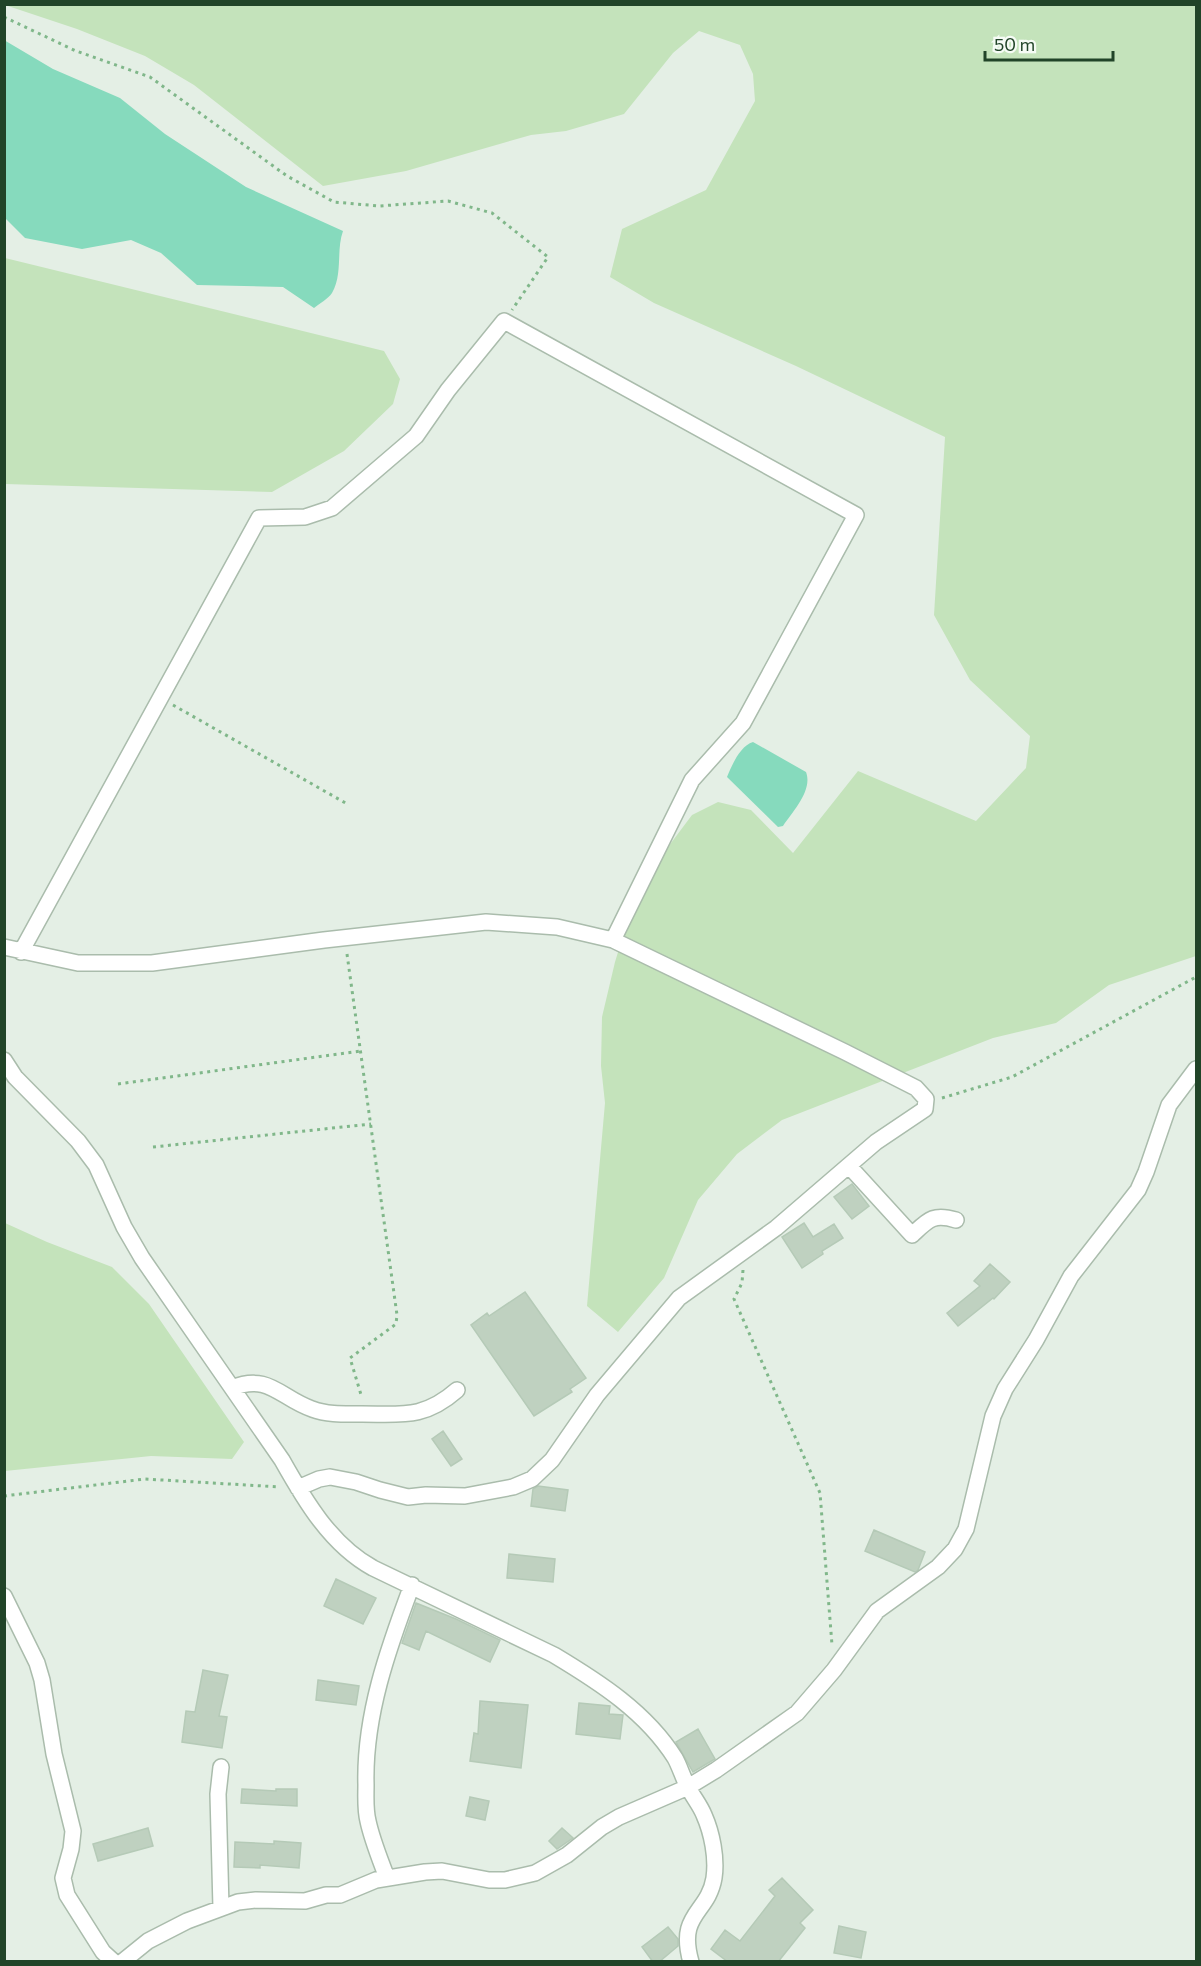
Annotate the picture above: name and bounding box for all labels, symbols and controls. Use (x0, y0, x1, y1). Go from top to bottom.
scale bar (985, 24, 1112, 62)
text: 50 m (994, 33, 1035, 55)

